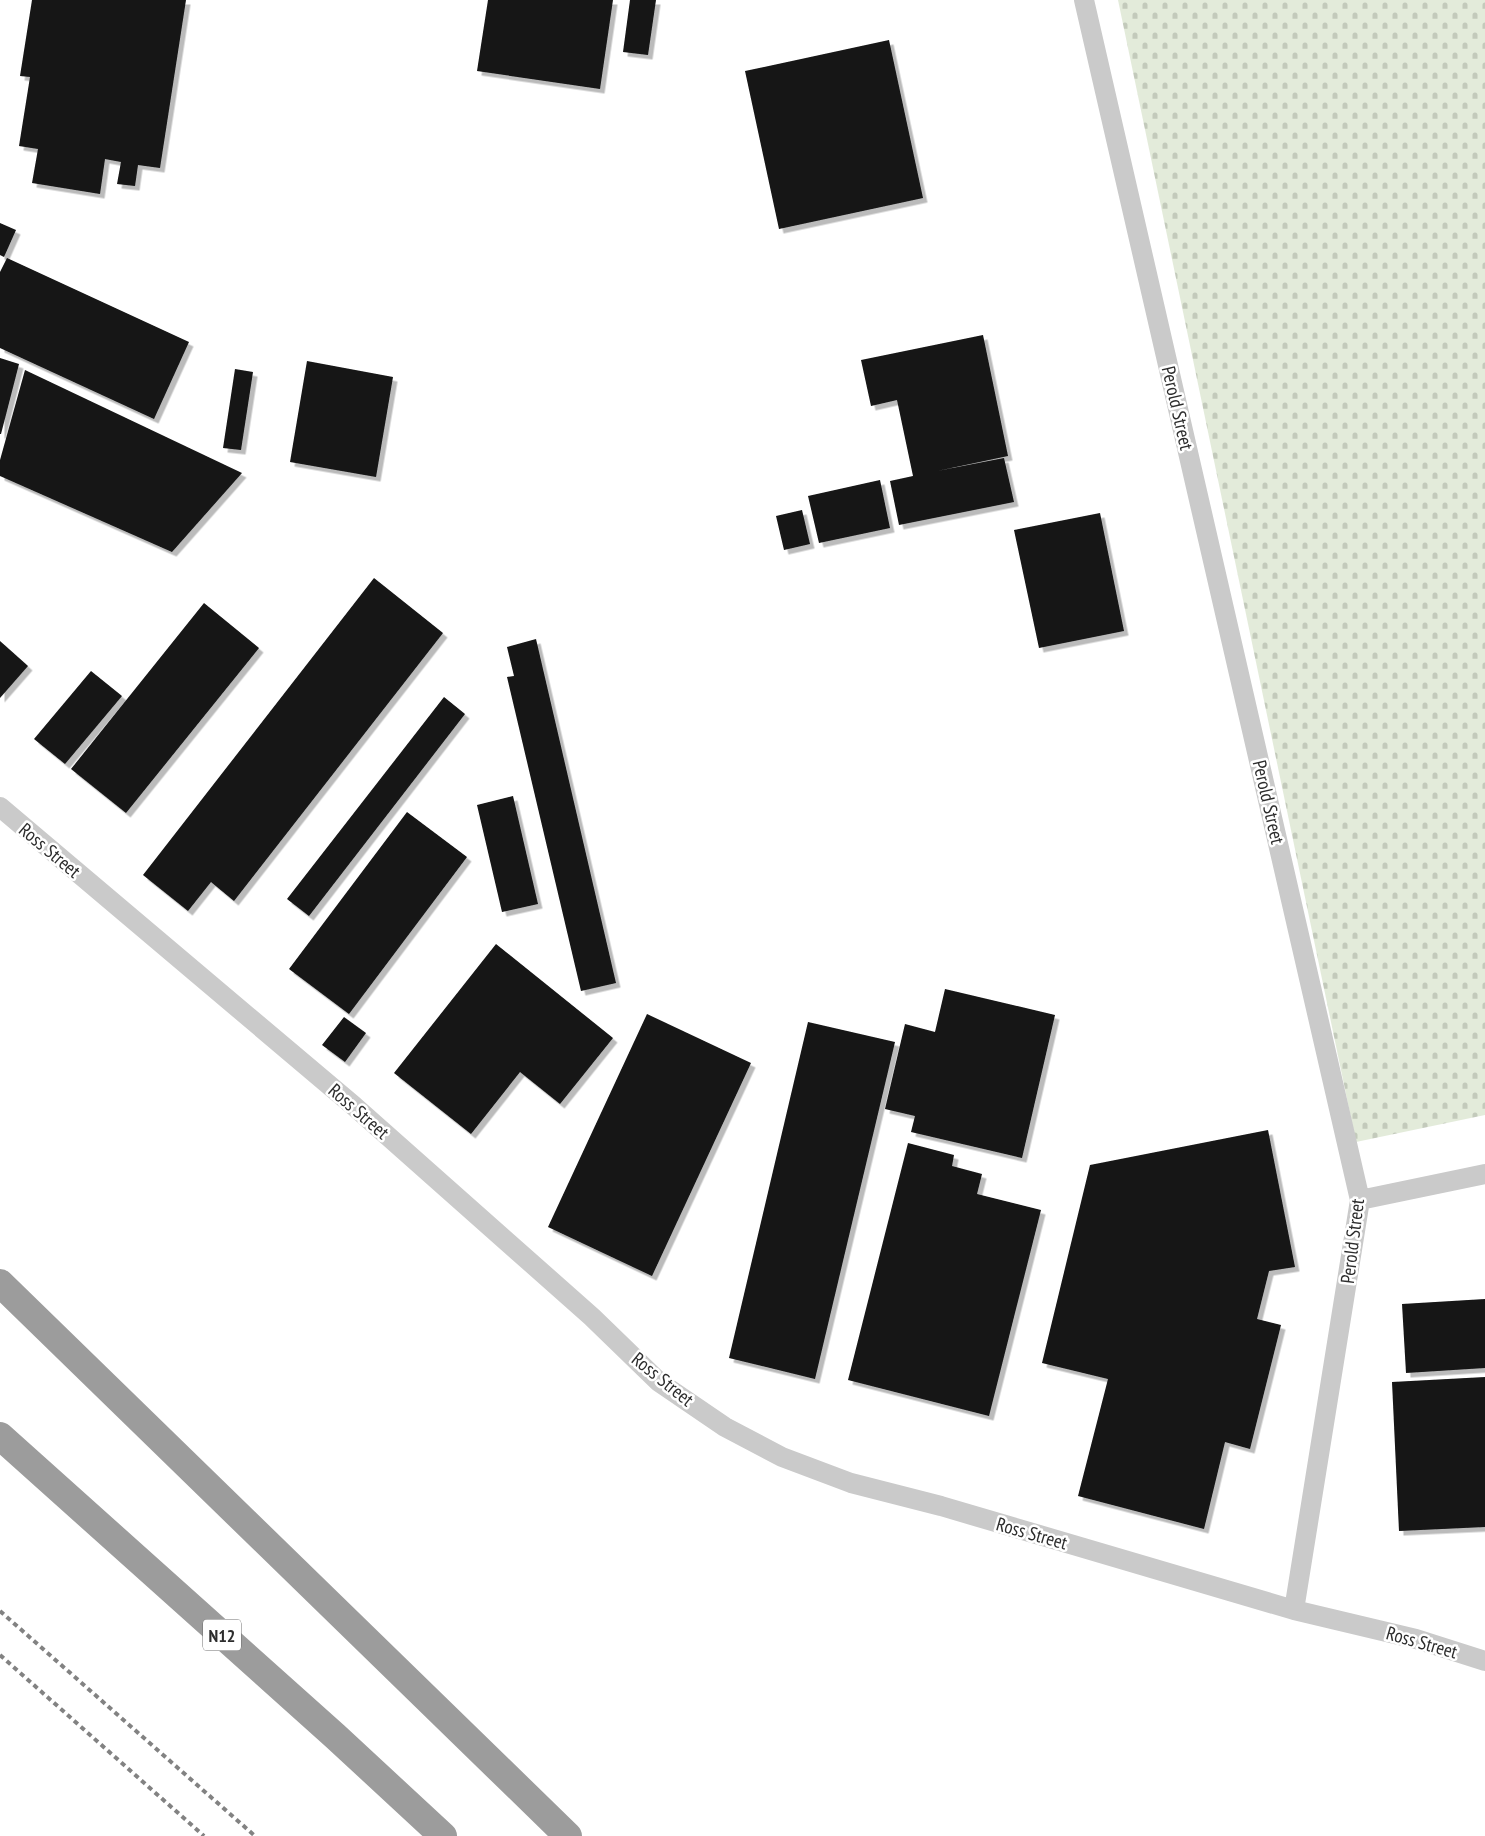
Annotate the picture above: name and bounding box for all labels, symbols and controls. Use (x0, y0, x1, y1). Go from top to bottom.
street label: Perold Street (1157, 364, 1199, 453)
street label: Perold Street (1248, 758, 1290, 847)
street label: Ross Street (14, 817, 86, 883)
street label: Ross Street (324, 1078, 395, 1144)
street label: Perold Street (1335, 1196, 1369, 1285)
street label: Ross Street (627, 1347, 699, 1412)
street label: Ross Street (994, 1511, 1071, 1555)
road number: N12 (203, 1620, 241, 1650)
street label: Ross Street (1384, 1620, 1461, 1664)

